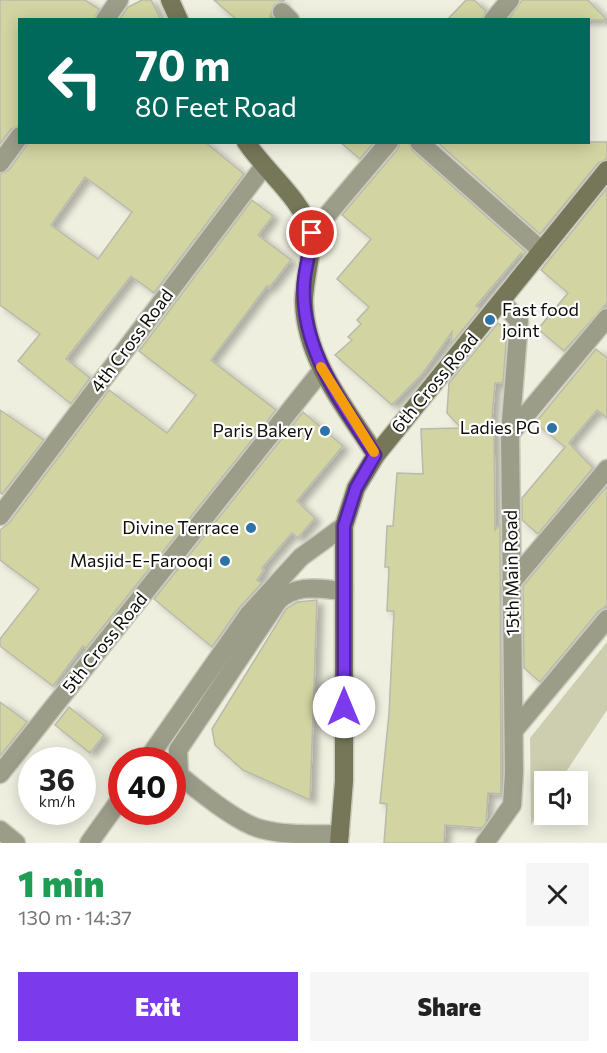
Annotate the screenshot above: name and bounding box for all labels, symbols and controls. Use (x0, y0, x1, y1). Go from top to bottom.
text: 70 m (135, 38, 230, 90)
icon: left (36, 42, 114, 120)
text: 80 Feet Road (135, 90, 297, 123)
pin (286, 207, 337, 258)
icon: arrive (295, 216, 328, 249)
street label: 4th Cross Road (85, 284, 177, 396)
place label: Fast food joint (502, 298, 579, 341)
marker: Fast food joint (483, 313, 497, 327)
street label: 6th Cross Road (386, 328, 482, 437)
place label: Ladies PG (460, 416, 540, 438)
place label: Paris Bakery (212, 419, 313, 441)
marker: Ladies PG (545, 421, 559, 435)
marker: Paris Bakery (318, 424, 332, 438)
street label: 15th Main Road (499, 510, 523, 636)
place label: Divine Terrace (122, 516, 239, 538)
marker: Divine Terrace (244, 521, 258, 535)
place label: Masjid-E-Farooqi (70, 549, 213, 571)
marker: Masjid-E-Farooqi (218, 554, 232, 568)
street label: 5th Cross Road (57, 588, 152, 697)
position arrow (312, 675, 376, 739)
speed limit sign: 40 (108, 747, 186, 825)
text: 36 (39, 760, 75, 797)
map controls (534, 771, 588, 825)
button: sound (534, 771, 588, 825)
text: km/h (39, 792, 75, 810)
text: 1 min (18, 860, 104, 904)
button: close (526, 863, 589, 926)
text: 130 m · 14:37 (18, 905, 132, 929)
button: Exit (18, 972, 298, 1041)
button: Share (310, 972, 589, 1041)

